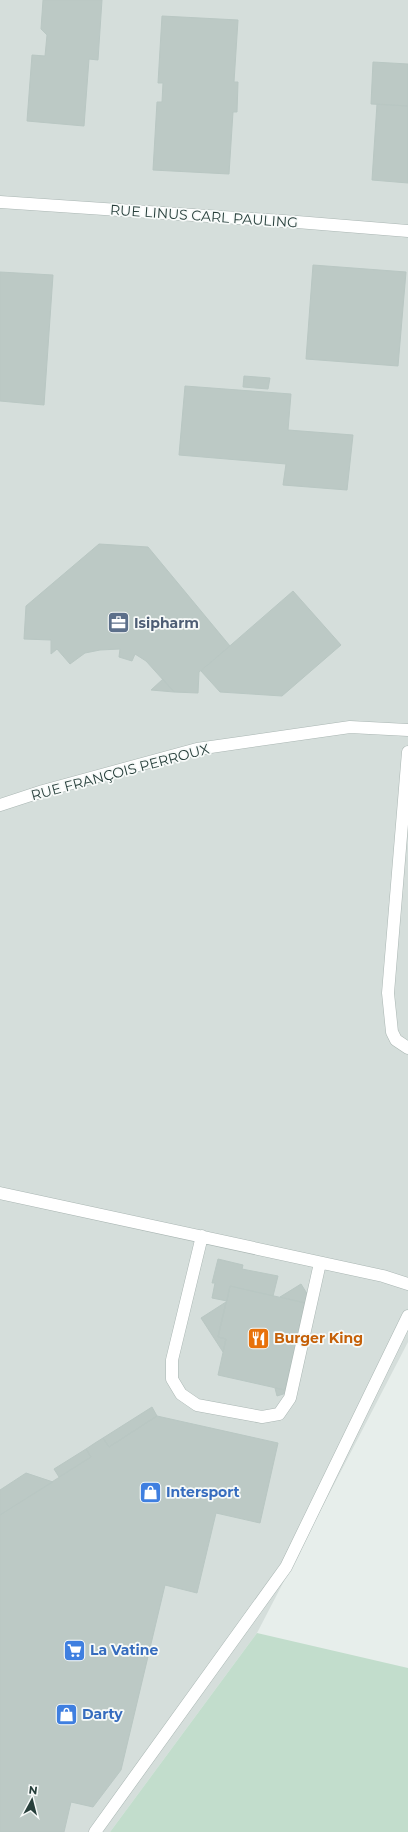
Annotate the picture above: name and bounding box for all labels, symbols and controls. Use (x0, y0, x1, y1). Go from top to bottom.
street label: RUE LINUS CARL PAULING (109, 200, 299, 232)
office icon: Isipharm (105, 610, 131, 636)
place label: Isipharm (134, 614, 199, 632)
street label: RUE FRANÇOIS PERROUX (29, 740, 211, 804)
restaurant icon: Burger King (246, 1325, 272, 1351)
place label: Burger King (274, 1329, 363, 1347)
shop icon: Intersport (137, 1479, 163, 1505)
place label: Intersport (166, 1483, 240, 1501)
supermarket icon: La Vatine (62, 1637, 88, 1663)
place label: La Vatine (90, 1641, 158, 1659)
shop icon: Darty (53, 1701, 79, 1727)
place label: Darty (82, 1705, 123, 1723)
north arrow (12, 1780, 52, 1820)
text: N (28, 1783, 38, 1798)

